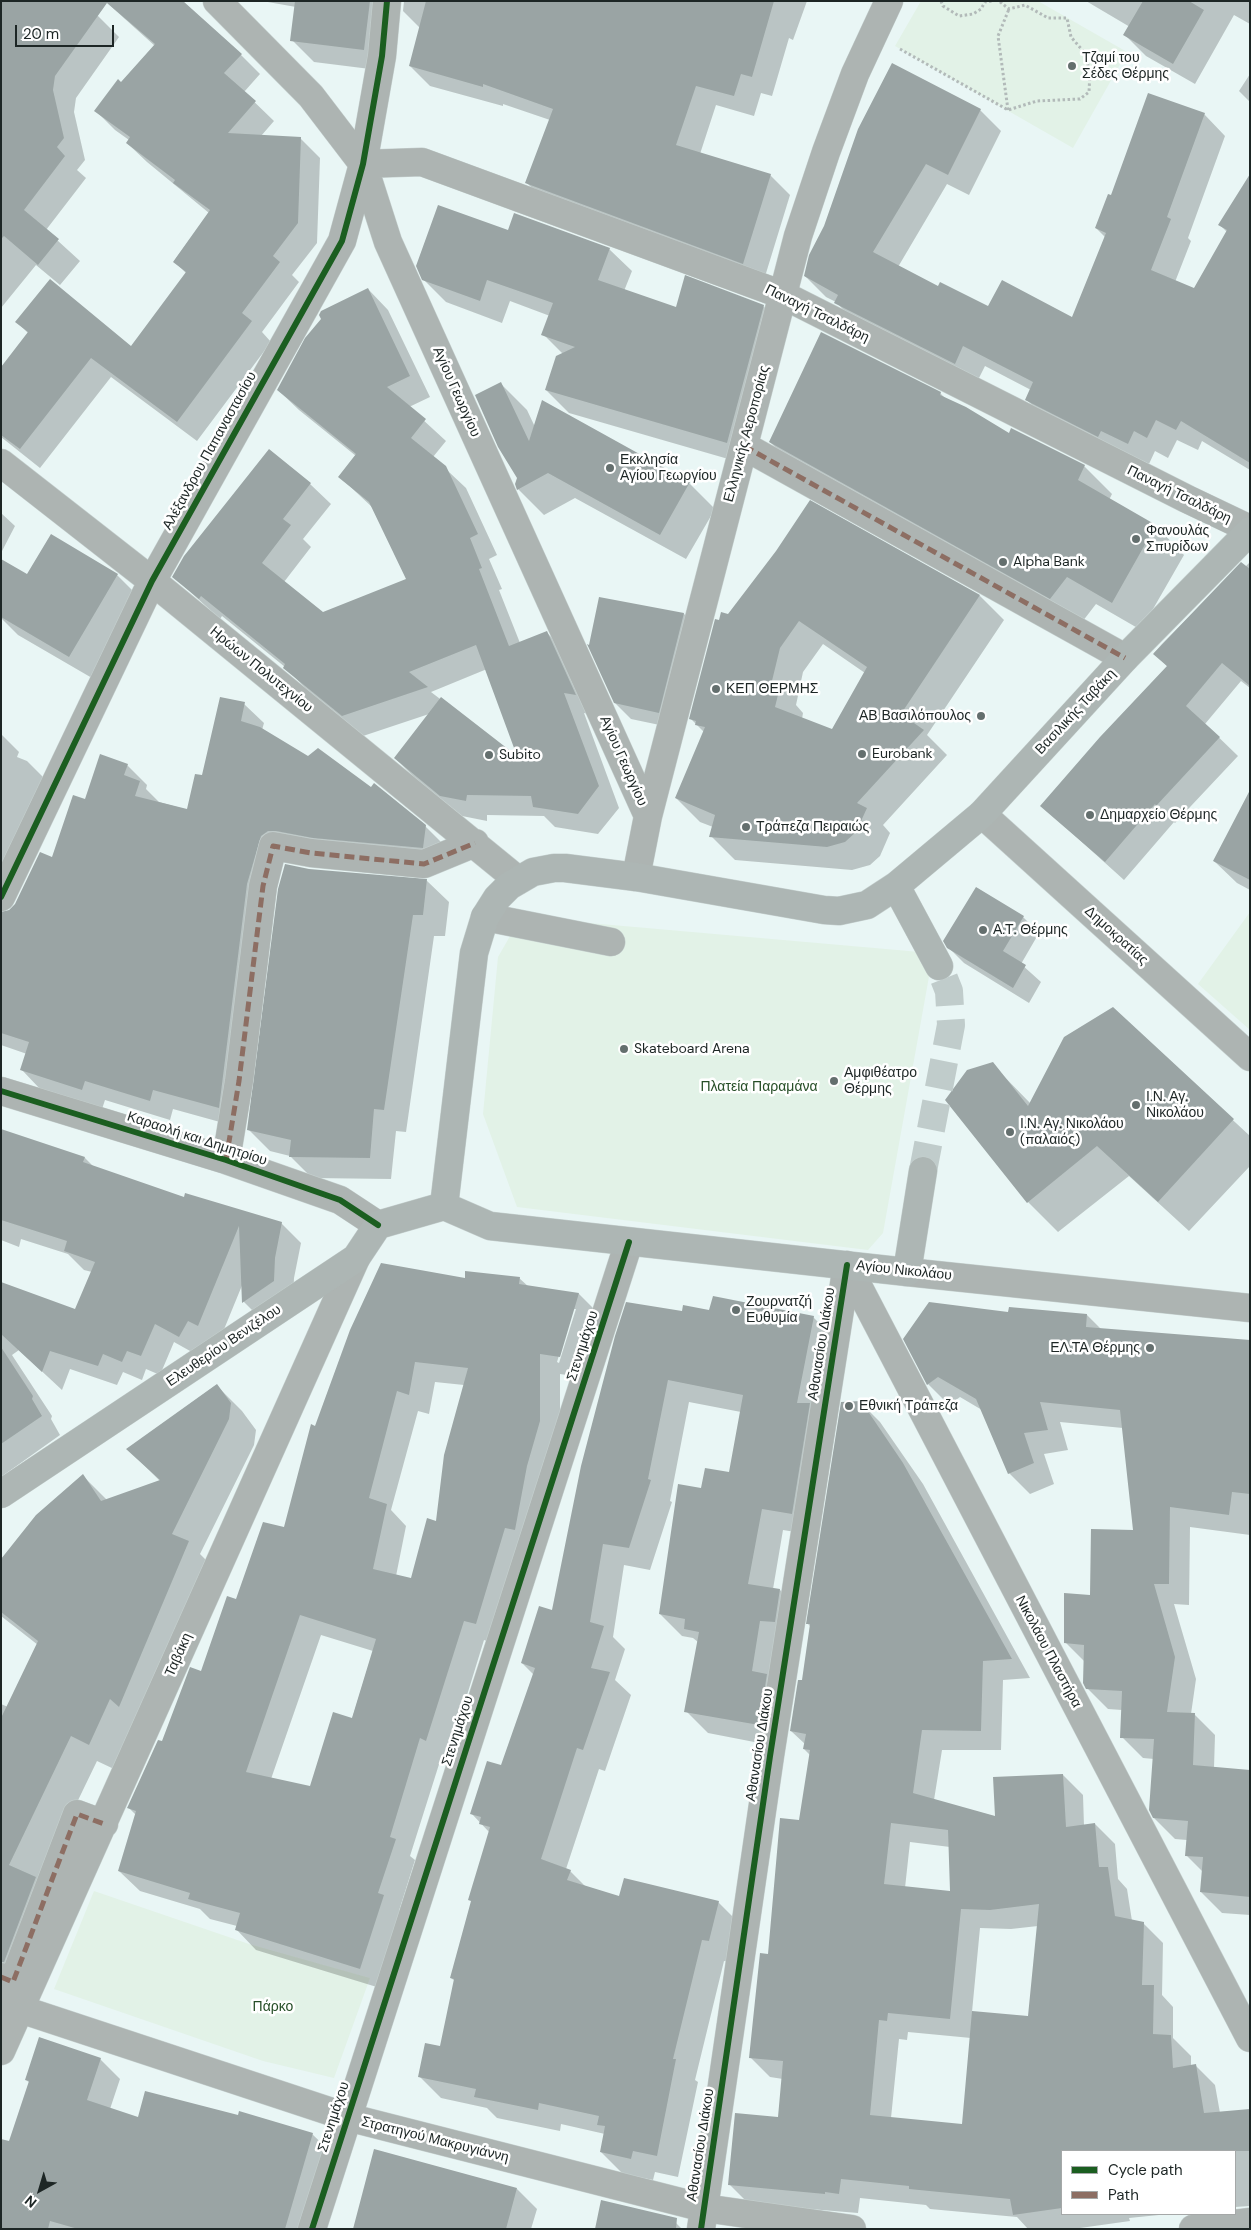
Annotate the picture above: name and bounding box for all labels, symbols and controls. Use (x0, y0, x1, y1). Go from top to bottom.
scale bar (18, 15, 116, 47)
text: 20 m (23, 24, 59, 44)
place label: Τζαμί του Σέδες Θέρμης (1082, 50, 1169, 82)
marker: Τζαμί του Σέδες Θέρμης (1066, 60, 1078, 72)
street label: Παναγή Τσαλδάρη (762, 281, 872, 347)
street label: Αγίου Γεωργίου (429, 344, 483, 440)
street label: Ελληνικής Αεροπορίας (721, 364, 773, 504)
street label: Αλέξανδρου Παπαναστασίου (159, 369, 261, 533)
place label: Εκκλησία Αγίου Γεωργίου (620, 452, 717, 484)
marker: Εκκλησία Αγίου Γεωργίου (604, 462, 616, 474)
street label: Παναγή Τσαλδάρη (1124, 462, 1234, 528)
place label: Φανουλάς Σπυρίδων (1146, 523, 1209, 556)
marker: Φανουλάς Σπυρίδων (1130, 533, 1142, 545)
place label: Alpha Bank (1013, 554, 1085, 570)
marker: Alpha Bank (997, 556, 1009, 568)
street label: Ηρώων Πολυτεχνίου (206, 623, 316, 717)
street label: Βασιλικής Ταβάκη (1032, 666, 1120, 758)
place label: ΚΕΠ ΘΕΡΜΗΣ (726, 681, 819, 697)
marker: ΚΕΠ ΘΕΡΜΗΣ (710, 683, 722, 695)
place label: ΑΒ Βασιλόπουλος (859, 708, 971, 724)
marker: ΑΒ Βασιλόπουλος (975, 710, 987, 722)
street label: Αγίου Γεωργίου (596, 713, 650, 809)
place label: Eurobank (872, 746, 933, 762)
place label: Subito (499, 747, 541, 763)
marker: Eurobank (856, 748, 868, 760)
marker: Subito (483, 749, 495, 761)
place label: Δημαρχείο Θέρμης (1100, 807, 1217, 823)
marker: Δημαρχείο Θέρμης (1084, 809, 1096, 821)
place label: Τράπεζα Πειραιώς (756, 819, 869, 835)
marker: Τράπεζα Πειραιώς (740, 821, 752, 833)
street label: Δημοκρατίας (1081, 903, 1151, 969)
place label: Α.Τ. Θέρμης (993, 922, 1068, 938)
marker: Α.Τ. Θέρμης (977, 924, 989, 936)
place label: Skateboard Arena (634, 1041, 750, 1057)
marker: Skateboard Arena (618, 1043, 630, 1055)
place label: Αμφιθέατρο Θέρμης (844, 1065, 917, 1098)
marker: Αμφιθέατρο Θέρμης (828, 1075, 840, 1087)
park label: Πλατεία Παραμάνα (700, 1079, 818, 1095)
place label: Ι.Ν. Αγ. Νικολάου (1146, 1089, 1204, 1122)
marker: Ι.Ν. Αγ. Νικολάου (1130, 1099, 1142, 1111)
street label: Καραολή και Δημητρίου (125, 1108, 269, 1170)
place label: Ι.Ν. Αγ. Νικολάου (παλαιός) (1020, 1116, 1124, 1148)
marker: Ι.Ν. Αγ. Νικολάου (παλαιός) (1004, 1126, 1016, 1138)
street label: Αγίου Νικολάου (855, 1258, 953, 1284)
street label: Αθανασίου Διάκου (805, 1286, 839, 1402)
place label: Ζουρνατζή Ευθυμία (746, 1294, 812, 1326)
street label: Ελευθερίου Βενιζέλου (163, 1301, 285, 1391)
marker: Ζουρνατζή Ευθυμία (730, 1304, 742, 1316)
street label: Στενημάχου (564, 1309, 602, 1383)
place label: ΕΛ.ΤΑ Θέρμης (1050, 1340, 1140, 1356)
marker: ΕΛ.ΤΑ Θέρμης (1144, 1342, 1156, 1354)
place label: Εθνική Τράπεζα (859, 1398, 958, 1414)
marker: Εθνική Τράπεζα (843, 1400, 855, 1412)
street label: Νικολάου Πλαστήρα (1011, 1593, 1085, 1711)
street label: Ταβάκη (162, 1631, 196, 1679)
street label: Αθανασίου Διάκου (743, 1687, 777, 1803)
street label: Στενημάχου (439, 1694, 477, 1768)
park label: Πάρκο (253, 1999, 293, 2015)
street label: Στενημάχου (315, 2080, 353, 2154)
street label: Αθανασίου Διάκου (684, 2087, 718, 2203)
street label: Στρατηγού Μακρυγιάννη (360, 2114, 510, 2166)
legend (1061, 2150, 1236, 2215)
text: Cycle path (1108, 2160, 1183, 2180)
north arrow (15, 2165, 65, 2215)
text: Path (1108, 2185, 1139, 2205)
text: N (21, 2191, 40, 2212)

